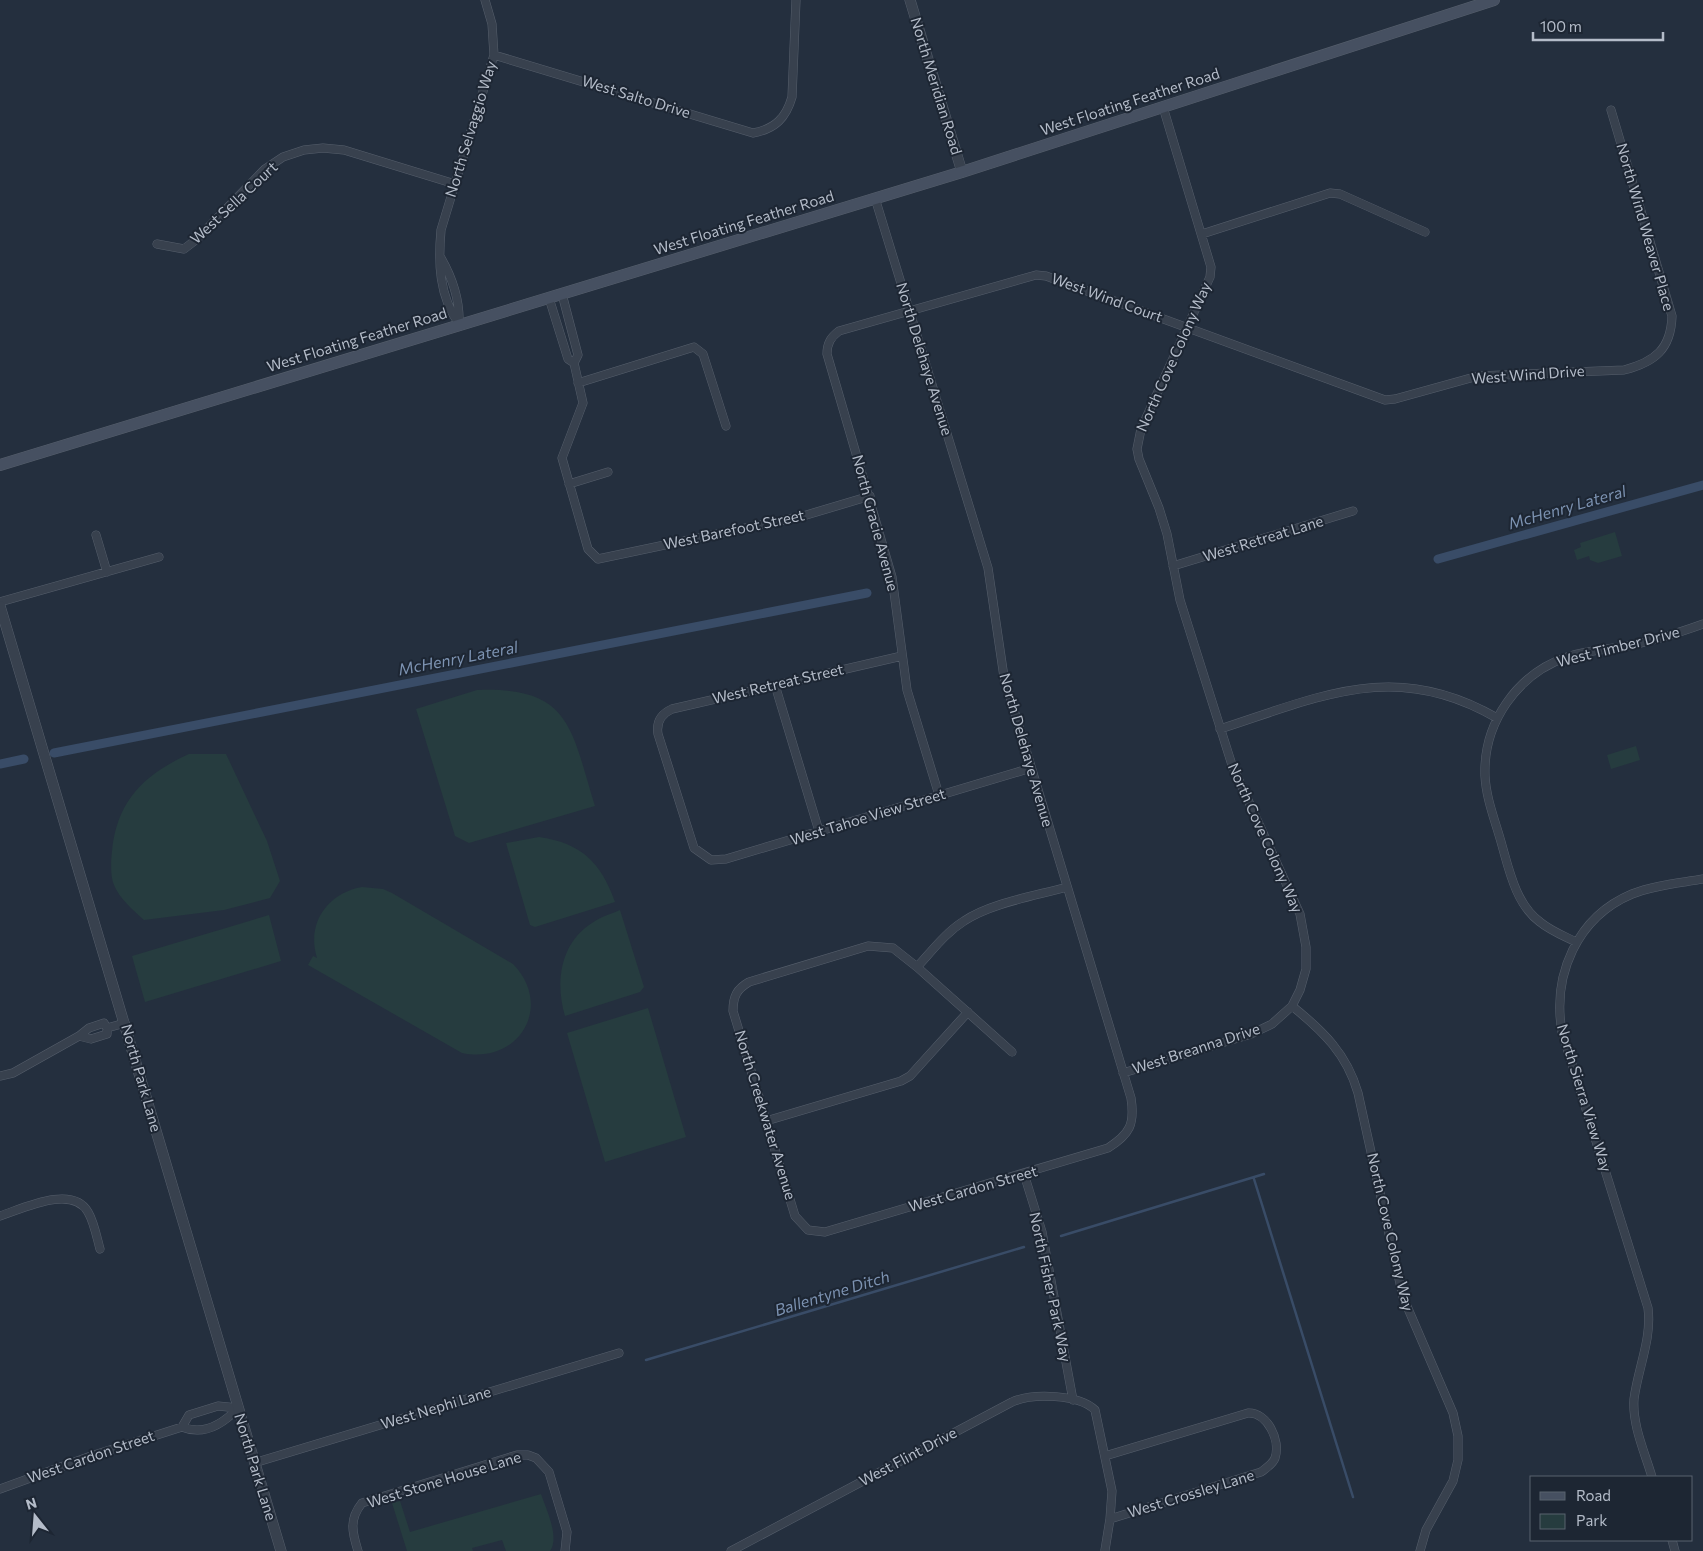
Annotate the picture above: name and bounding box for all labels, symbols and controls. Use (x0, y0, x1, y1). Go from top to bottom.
scale bar (1533, 10, 1663, 42)
street label: North Meridian Road (907, 15, 966, 157)
text: 100 m (1540, 17, 1582, 35)
street label: North Selvaggio Way (441, 58, 499, 199)
street label: West Floating Feather Road (1038, 64, 1222, 139)
street label: West Salto Drive (580, 71, 693, 121)
street label: North Wind Weaver Place (1613, 141, 1679, 313)
street label: West Sella Court (186, 157, 281, 247)
street label: West Floating Feather Road (651, 186, 836, 258)
street label: West Wind Court (1049, 269, 1165, 326)
street label: North Cove Colony Way (1132, 279, 1214, 434)
street label: North Delehaye Avenue (893, 280, 957, 438)
street label: West Floating Feather Road (264, 303, 449, 375)
street label: West Wind Drive (1471, 361, 1585, 387)
street label: North Gracie Avenue (849, 452, 903, 593)
water label: McHenry Lateral (1506, 480, 1629, 532)
street label: West Barefoot Street (662, 505, 806, 553)
street label: West Retreat Lane (1200, 511, 1325, 565)
street label: West Timber Drive (1554, 622, 1681, 670)
water label: McHenry Lateral (396, 636, 520, 678)
street label: West Retreat Street (710, 659, 845, 707)
street label: North Delehaye Avenue (996, 671, 1058, 829)
street label: North Cove Colony Way (1225, 760, 1307, 916)
street label: West Tahoe View Street (788, 784, 948, 848)
street label: West Breanna Drive (1130, 1019, 1262, 1077)
street label: North Park Lane (118, 1022, 166, 1134)
street label: North Sierra View Way (1554, 1022, 1616, 1174)
street label: North Creekwater Avenue (732, 1028, 800, 1202)
street label: North Cove Colony Way (1364, 1151, 1418, 1313)
street label: West Cardon Street (906, 1161, 1039, 1215)
street label: North Fisher Park Way (1026, 1210, 1076, 1364)
water label: Ballentyne Ditch (772, 1266, 892, 1319)
street label: West Nephi Lane (378, 1382, 493, 1432)
street label: North Park Lane (231, 1411, 281, 1523)
street label: West Flint Drive (856, 1423, 960, 1489)
street label: West Cardon Street (25, 1426, 157, 1486)
street label: West Stone House Lane (365, 1447, 523, 1511)
street label: West Crossley Lane (1125, 1465, 1256, 1521)
legend (1530, 1476, 1693, 1541)
text: Road (1576, 1486, 1611, 1504)
north arrow (10, 1491, 60, 1541)
text: N (24, 1493, 39, 1513)
text: Park (1576, 1511, 1607, 1529)

